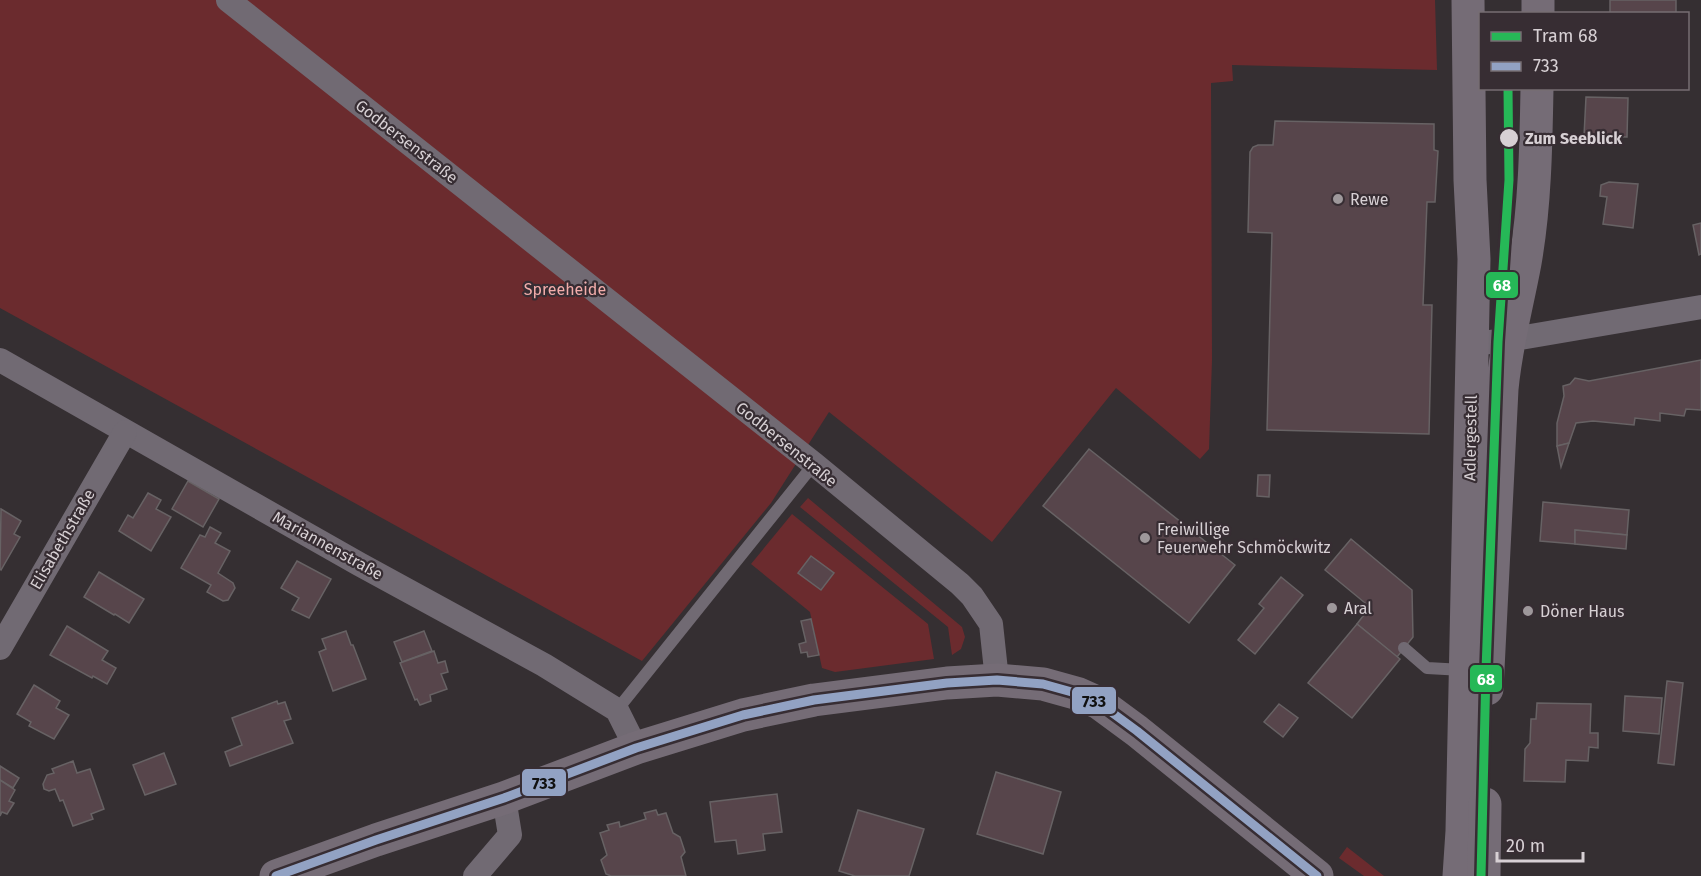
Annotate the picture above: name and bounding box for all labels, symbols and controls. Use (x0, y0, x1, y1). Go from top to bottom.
legend (1479, 12, 1689, 90)
text: Tram 68 (1533, 25, 1598, 47)
text: 733 (1533, 55, 1559, 77)
street label: Godbersenstraße (352, 96, 462, 187)
marker: Zum Seeblick (1498, 127, 1520, 149)
place label: Zum Seeblick (1525, 129, 1622, 148)
place label: Rewe (1350, 190, 1388, 209)
marker: Rewe (1331, 192, 1345, 206)
line badge: 68 (1485, 271, 1519, 299)
text: 68 (1493, 276, 1511, 295)
park label: Spreeheide (524, 280, 606, 299)
street label: Adlergestell (1460, 395, 1481, 481)
street label: Godbersenstraße (732, 398, 841, 491)
street label: Elisabethstraße (26, 486, 99, 593)
street label: Mariannenstraße (269, 507, 386, 584)
place label: Freiwillige Feuerwehr Schmöckwitz (1157, 520, 1331, 557)
marker: Freiwillige Feuerwehr Schmöckwitz (1138, 531, 1152, 545)
place label: Aral (1344, 599, 1372, 618)
marker: Aral (1325, 601, 1339, 615)
place label: Döner Haus (1540, 602, 1625, 621)
marker: Döner Haus (1521, 604, 1535, 618)
line badge: 68 (1469, 664, 1503, 693)
text: 68 (1477, 670, 1495, 689)
line badge: 733 (1071, 686, 1117, 715)
text: 733 (1082, 692, 1106, 711)
line badge: 733 (521, 768, 567, 797)
text: 733 (532, 774, 556, 793)
scale bar (1497, 825, 1582, 863)
text: 20 m (1506, 835, 1545, 857)

